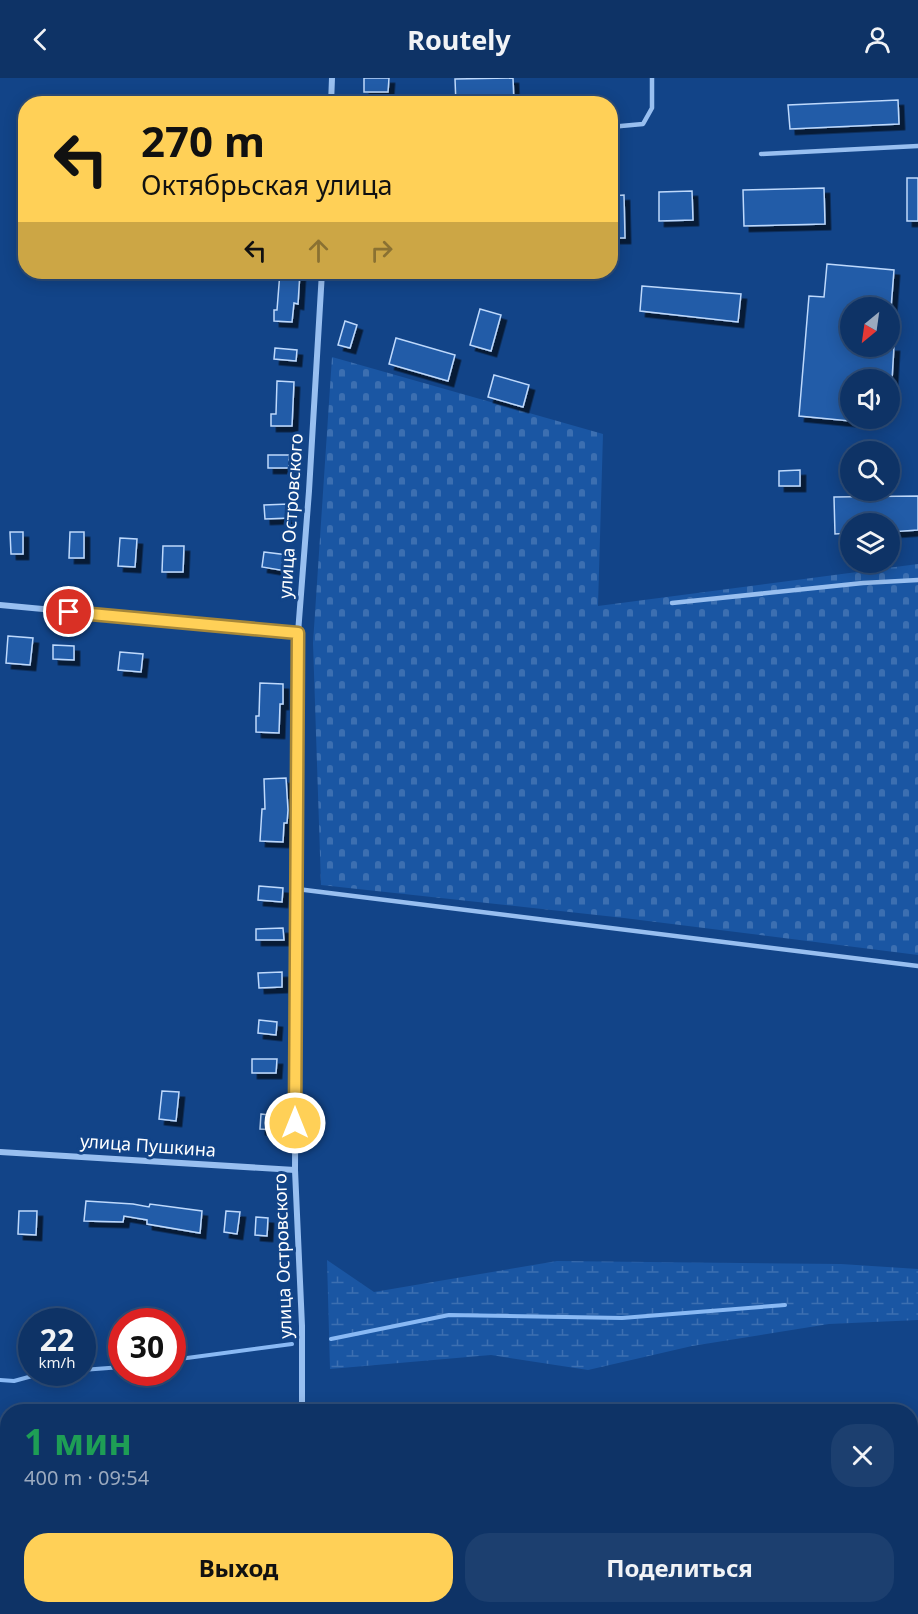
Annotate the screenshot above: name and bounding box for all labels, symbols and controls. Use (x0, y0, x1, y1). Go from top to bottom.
text: Routely (407, 21, 511, 58)
icon: back (24, 23, 57, 56)
icon: person (861, 23, 894, 56)
text: 270 m (141, 112, 265, 169)
icon: left (42, 120, 120, 198)
text: Октябрьская улица (141, 166, 393, 203)
icon: left (239, 234, 272, 267)
icon: ahead (302, 234, 335, 267)
icon: right (365, 234, 398, 267)
north arrow (840, 297, 900, 357)
map controls (840, 297, 900, 573)
button: sound (840, 369, 900, 429)
street label: улица Островского (272, 432, 308, 599)
button: search (840, 441, 900, 501)
button: layers (840, 513, 900, 573)
pin (43, 586, 94, 637)
icon: arrive (52, 595, 85, 628)
position arrow (263, 1091, 327, 1155)
street label: улица Пушкина (79, 1128, 217, 1162)
street label: улица Островского (267, 1173, 297, 1339)
speed limit sign: 30 (108, 1308, 186, 1386)
text: 22 (40, 1319, 74, 1360)
text: km/h (39, 1352, 75, 1372)
text: 1 мин (24, 1417, 132, 1466)
button: close (831, 1424, 894, 1487)
text: 400 m · 09:54 (24, 1464, 149, 1491)
button: Выход (24, 1533, 453, 1602)
button: Поделиться (465, 1533, 894, 1602)

